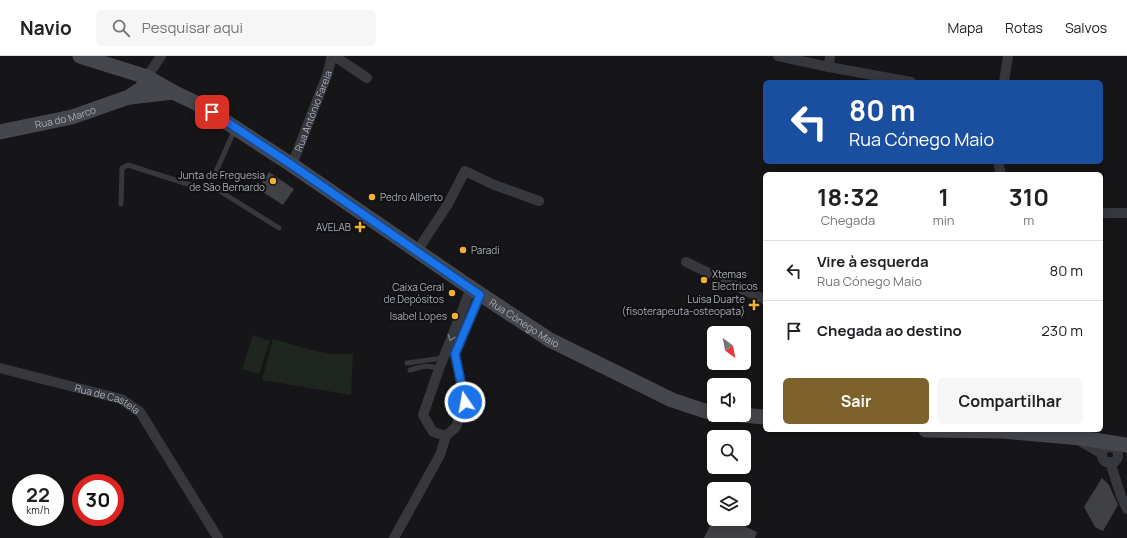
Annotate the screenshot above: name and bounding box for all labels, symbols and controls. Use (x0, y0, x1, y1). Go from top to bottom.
search box (96, 10, 376, 46)
text: Navio (20, 15, 72, 41)
icon: search (110, 17, 132, 39)
text: Pesquisar aqui (142, 17, 243, 38)
text: Mapa (947, 18, 983, 37)
text: Rotas (1005, 18, 1043, 37)
text: Salvos (1065, 18, 1107, 37)
street label: Rua António Farela (291, 69, 335, 153)
text: 80 m (849, 91, 915, 129)
pin (195, 95, 229, 129)
icon: left (783, 96, 835, 148)
icon: arrive (201, 101, 223, 123)
street label: Rua do Marco (34, 102, 98, 132)
text: Rua Cónego Maio (849, 127, 994, 151)
place label: Junta de Freguesia de São Bernardo (178, 168, 265, 194)
marker: Junta de Freguesia de São Bernardo (268, 176, 278, 186)
text: 18:32 (817, 180, 879, 213)
text: 1 (938, 180, 949, 213)
text: 310 (1009, 180, 1049, 213)
place label: Pedro Alberto (380, 190, 443, 204)
marker: Pedro Alberto (367, 192, 377, 202)
text: Chegada (821, 211, 875, 229)
text: min (933, 211, 955, 229)
text: m (1023, 211, 1034, 229)
place label: AVELAB (316, 220, 351, 234)
marker: AVELAB (354, 221, 366, 233)
place label: Paradi (471, 243, 500, 257)
marker: Paradi (458, 245, 468, 255)
text: Vire à esquerda (817, 251, 929, 272)
icon: left (783, 260, 805, 282)
text: 80 m (1049, 260, 1083, 281)
place label: Xtemas Electricos (712, 267, 758, 293)
text: Rua Cónego Maio (817, 272, 922, 290)
marker: Xtemas Electricos (699, 275, 709, 285)
place label: Caixa Geral de Depósitos (384, 280, 444, 306)
marker: Caixa Geral de Depósitos (447, 288, 457, 298)
place label: Luisa Duarte (fisoterapeuta-osteopata) (622, 292, 745, 318)
street label: Rua Cónego Maio (487, 295, 562, 351)
marker: Luisa Duarte (fisoterapeuta-osteopata) (748, 299, 760, 311)
place label: Isabel Lopes (390, 309, 447, 323)
marker: Isabel Lopes (450, 311, 460, 321)
icon: arrive (783, 320, 805, 342)
text: Chegada ao destino (817, 320, 962, 341)
text: 230 m (1041, 320, 1083, 341)
north arrow (707, 326, 751, 370)
map controls (707, 326, 751, 526)
one-way arrow (448, 334, 456, 341)
button: sound (707, 378, 751, 422)
button: Sair (783, 378, 929, 424)
button: Compartilhar (937, 378, 1083, 424)
street label: Rua de Castela (73, 380, 143, 417)
position arrow (444, 381, 486, 423)
button: search (707, 430, 751, 474)
speed limit sign: 30 (72, 474, 124, 526)
text: 22 (26, 481, 50, 508)
button: layers (707, 482, 751, 526)
text: km/h (26, 503, 50, 517)

